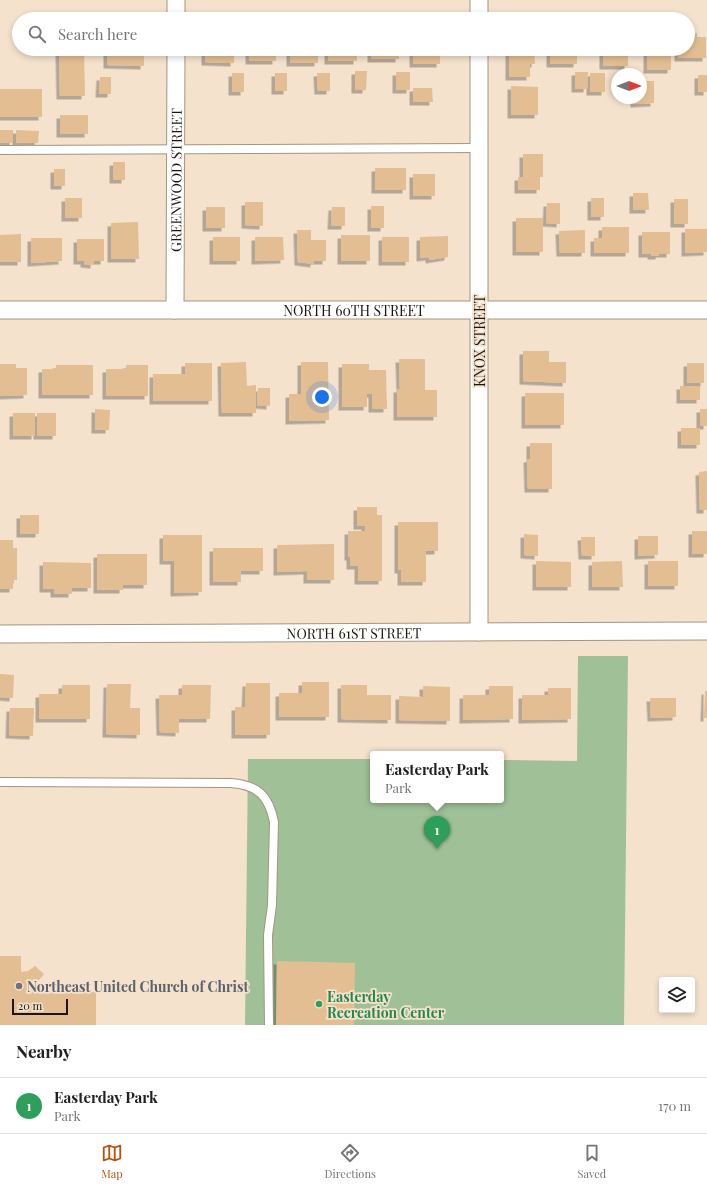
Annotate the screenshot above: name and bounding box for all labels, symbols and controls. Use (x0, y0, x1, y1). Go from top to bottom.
search box (12, 12, 695, 56)
icon: search (26, 23, 48, 45)
text: Search here (58, 24, 137, 44)
north arrow (611, 68, 647, 104)
street label: GREENWOOD STREET (166, 108, 185, 252)
street label: KNOX STREET (470, 295, 489, 387)
street label: NORTH 60TH STREET (283, 301, 425, 320)
your location (312, 387, 332, 407)
street label: NORTH 61ST STREET (287, 623, 422, 642)
popup (370, 751, 504, 803)
text: Easterday Park (385, 759, 489, 779)
text: Park (385, 779, 412, 796)
pin: 1 (424, 816, 450, 849)
place label: Northeast United Church of Christ (27, 977, 248, 996)
map controls (659, 977, 695, 1013)
button: layers (659, 977, 695, 1013)
marker: Northeast United Church of Christ (14, 981, 24, 991)
place label: Easterday Recreation Center (327, 987, 445, 1022)
scale bar (12, 997, 68, 1016)
text: 20 m (18, 998, 42, 1013)
marker: Easterday Recreation Center (314, 999, 324, 1009)
text: Nearby (16, 1040, 71, 1062)
text: Easterday Park (54, 1087, 158, 1107)
text: 1 (27, 1097, 31, 1114)
text: 170 m (658, 1097, 691, 1114)
text: Park (54, 1107, 81, 1124)
tab: Map (101, 1142, 123, 1181)
tab: Directions (324, 1142, 376, 1181)
tab: Saved (578, 1142, 606, 1181)

